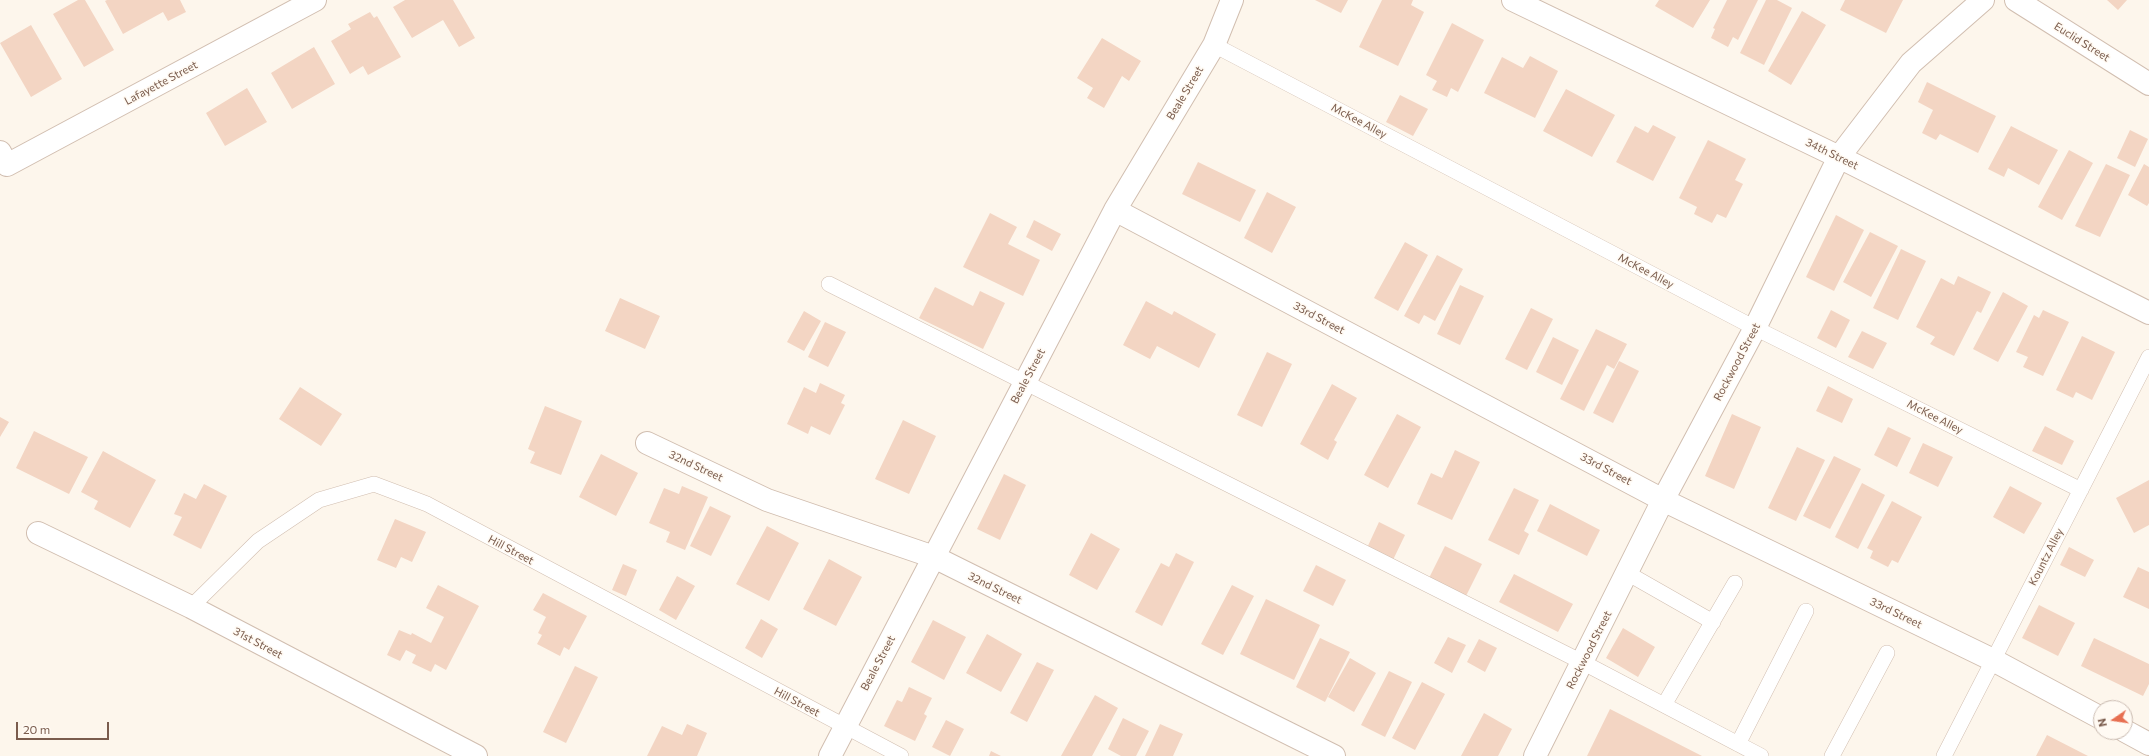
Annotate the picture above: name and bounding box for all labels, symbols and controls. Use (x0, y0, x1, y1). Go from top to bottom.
street label: Euclid Street (2052, 20, 2112, 64)
street label: Lafayette Street (122, 58, 200, 108)
street label: Beale Street (1164, 64, 1206, 122)
street label: McKee Alley (1329, 101, 1389, 141)
street label: 34th Street (1804, 136, 1860, 172)
street label: McKee Alley (1616, 251, 1676, 291)
street label: 33rd Street (1291, 299, 1347, 337)
street label: Rockwood Street (1711, 321, 1763, 403)
street label: Beale Street (1008, 346, 1048, 406)
street label: McKee Alley (1905, 397, 1965, 437)
street label: 32nd Street (667, 448, 725, 484)
street label: 33rd Street (1578, 450, 1634, 488)
street label: Kountz Alley (2026, 526, 2066, 588)
street label: Hill Street (486, 532, 536, 568)
street label: 32nd Street (966, 569, 1024, 607)
street label: 33rd Street (1868, 595, 1924, 631)
street label: Rockwood Street (1564, 609, 1614, 691)
street label: 31st Street (231, 625, 285, 661)
street label: Beale Street (858, 633, 898, 693)
street label: Hill Street (772, 684, 822, 720)
north arrow (2093, 700, 2133, 740)
scale bar (18, 714, 111, 740)
text: N (2095, 717, 2109, 728)
text: 20 m (23, 722, 50, 736)

